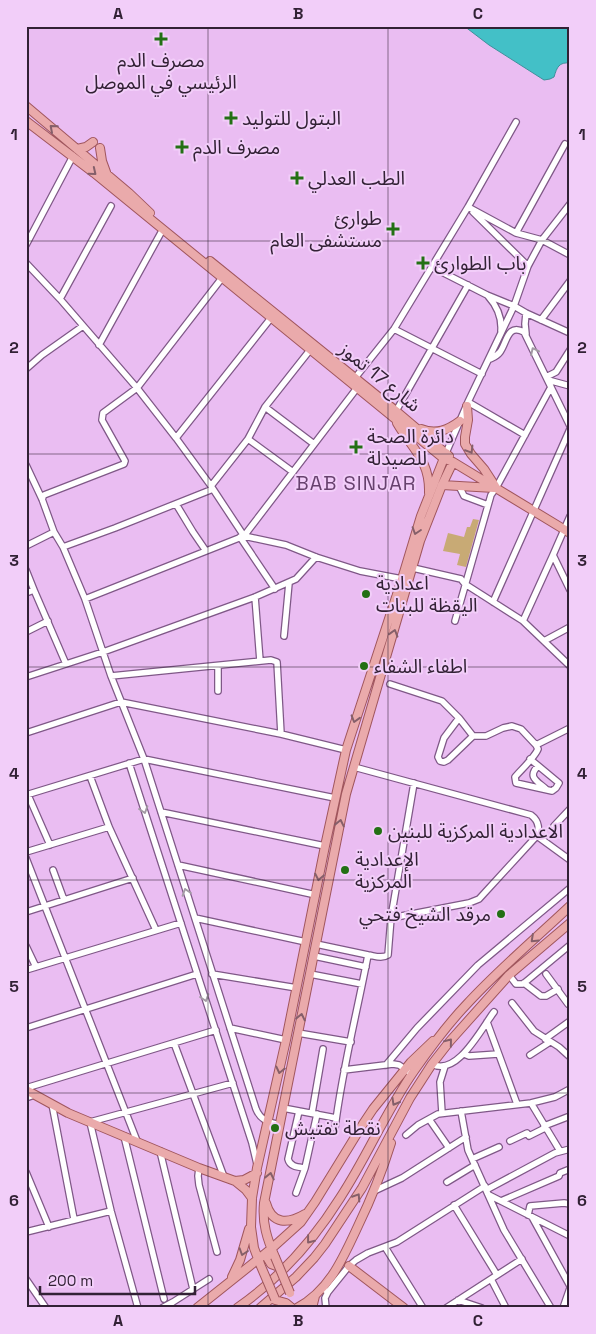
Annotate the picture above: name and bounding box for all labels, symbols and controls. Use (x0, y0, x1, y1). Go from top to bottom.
text: A (113, 3, 123, 24)
text: B (293, 3, 303, 24)
text: C (473, 3, 483, 24)
marker: مصرف الدم الرئيسي في الموصل (154, 32, 168, 46)
place label: مصرف الدم الرئيسي في الموصل (85, 48, 237, 97)
place label: البتول للتوليد (242, 106, 341, 131)
marker: البتول للتوليد (224, 111, 238, 125)
text: 1 (10, 124, 18, 145)
text: 1 (578, 124, 586, 145)
one-way arrow (50, 125, 59, 134)
place label: مصرف الدم (193, 135, 280, 162)
marker: مصرف الدم (175, 140, 189, 154)
one-way arrow (87, 166, 96, 174)
place label: الطب العدلي (308, 166, 405, 193)
marker: الطب العدلي (290, 171, 304, 185)
place label: طوارئ مستشفى العام (270, 206, 382, 255)
marker: طوارئ مستشفى العام (386, 222, 400, 236)
place label: باب الطوارئ (434, 251, 526, 276)
marker: باب الطوارئ (416, 256, 430, 270)
street label: شارع 17 تموز (333, 336, 426, 418)
text: 2 (9, 337, 19, 358)
text: 2 (577, 337, 587, 358)
one-way arrow (530, 347, 540, 356)
place label: دائرة الصحة للصيدلة (367, 424, 454, 471)
marker: دائرة الصحة للصيدلة (349, 440, 363, 454)
one-way arrow (463, 445, 473, 454)
district label: BAB SINJAR (296, 470, 416, 496)
one-way arrow (411, 526, 421, 534)
text: 3 (9, 550, 19, 571)
text: 3 (577, 550, 587, 571)
place label: اعدادية اليقظة للبنات (376, 571, 478, 618)
marker: اعدادية اليقظة للبنات (360, 588, 372, 600)
one-way arrow (388, 629, 398, 638)
place label: اطفاء الشفاء (374, 654, 467, 679)
marker: اطفاء الشفاء (358, 660, 370, 672)
one-way arrow (351, 714, 361, 722)
text: 4 (9, 763, 19, 784)
text: 4 (577, 763, 587, 784)
one-way arrow (139, 805, 149, 813)
one-way arrow (335, 819, 345, 827)
place label: الاعدادية المركزية للبنين (388, 819, 563, 844)
marker: الاعدادية المركزية للبنين (372, 825, 384, 837)
place label: الإعدادية المركزية (355, 847, 419, 894)
marker: الإعدادية المركزية (339, 864, 351, 876)
one-way arrow (315, 873, 325, 881)
one-way arrow (182, 888, 192, 897)
place label: مرقد الشيخ فتحي (359, 902, 491, 929)
marker: مرقد الشيخ فتحي (495, 908, 507, 920)
one-way arrow (531, 933, 540, 942)
text: 5 (9, 976, 19, 997)
text: 5 (577, 976, 587, 997)
one-way arrow (199, 993, 209, 1001)
one-way arrow (295, 1012, 306, 1021)
one-way arrow (444, 1039, 453, 1048)
one-way arrow (275, 1066, 285, 1075)
one-way arrow (392, 1096, 402, 1105)
place label: نقطة تفتيش (285, 1116, 381, 1141)
marker: نقطة تفتيش (269, 1122, 281, 1134)
one-way arrow (264, 1172, 274, 1180)
text: 6 (9, 1190, 19, 1211)
text: 6 (577, 1190, 587, 1211)
one-way arrow (351, 1193, 360, 1202)
one-way arrow (308, 1234, 316, 1243)
one-way arrow (239, 1248, 249, 1256)
scale bar (40, 1264, 195, 1296)
text: 200 m (48, 1271, 93, 1290)
text: A (113, 1310, 123, 1331)
text: B (293, 1310, 303, 1331)
text: C (473, 1310, 483, 1331)

